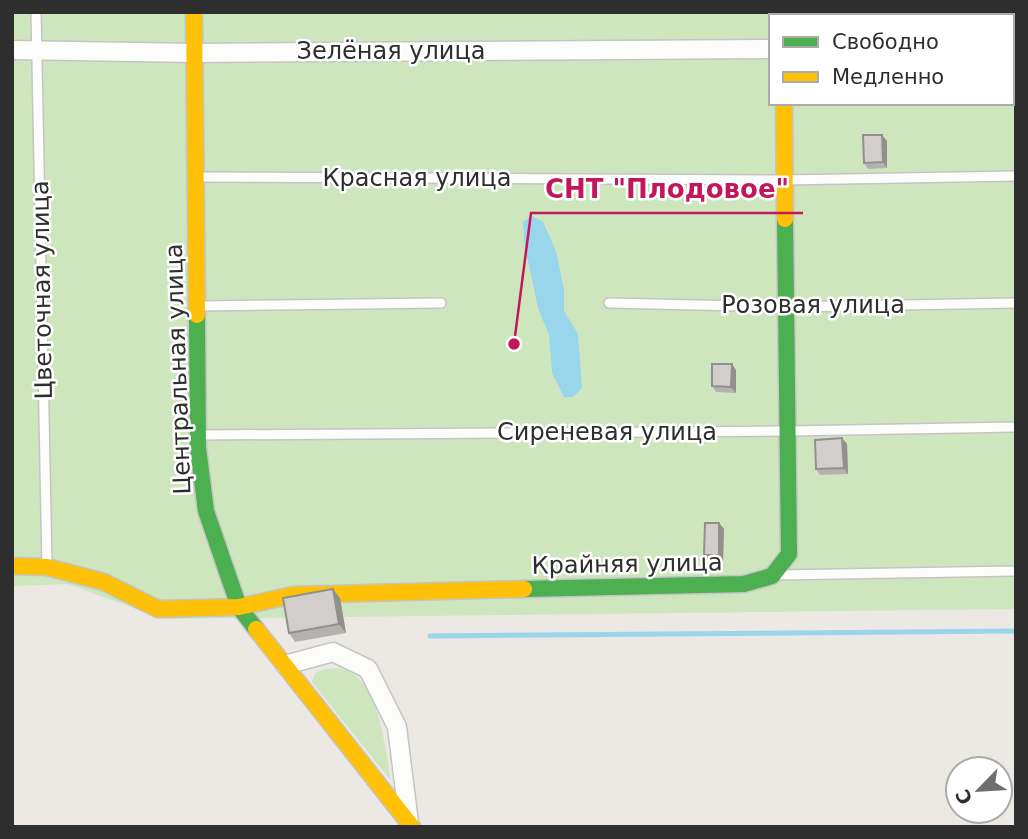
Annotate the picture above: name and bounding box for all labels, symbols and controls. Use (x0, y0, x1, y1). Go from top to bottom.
legend (769, 14, 1014, 105)
text: Свободно (832, 30, 939, 54)
street label: Зелёная улица (297, 37, 485, 65)
text: Медленно (832, 65, 944, 89)
street label: Красная улица (323, 164, 511, 192)
callout: СНТ "Плодовое" (531, 166, 803, 213)
text: СНТ "Плодовое" (545, 174, 789, 204)
street label: Цветочная улица (26, 180, 58, 400)
street label: Центральная улица (160, 243, 196, 495)
street label: Розовая улица (721, 291, 905, 319)
street label: Сиреневая улица (497, 418, 717, 446)
street label: Крайняя улица (531, 548, 723, 580)
north arrow (944, 755, 1014, 825)
text: С (951, 786, 977, 808)

